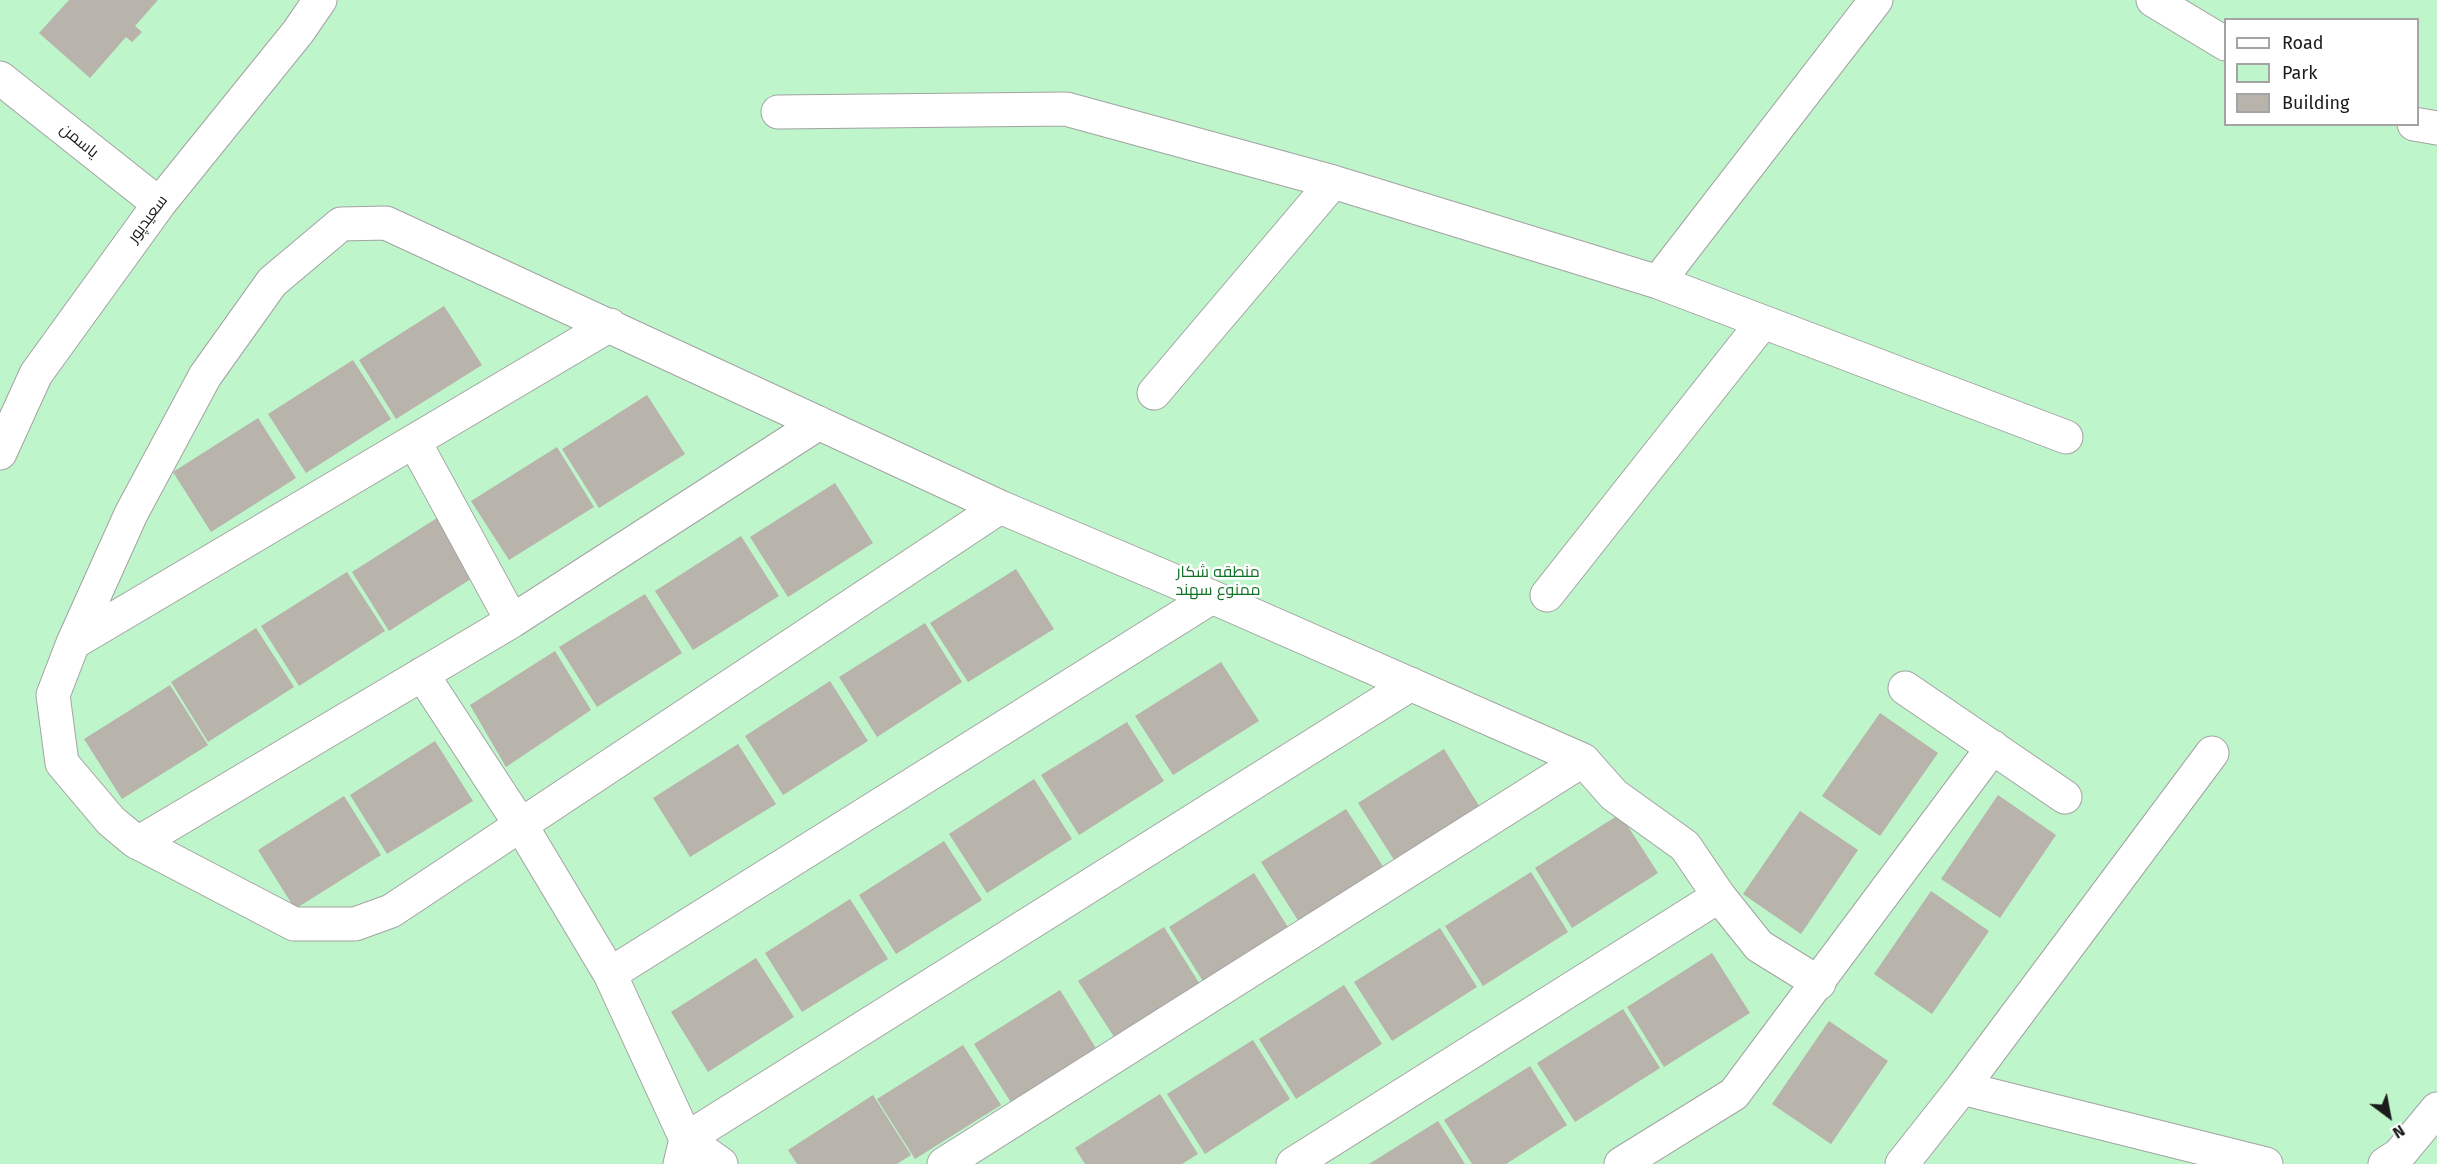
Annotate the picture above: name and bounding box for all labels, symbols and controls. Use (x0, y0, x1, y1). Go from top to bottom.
legend (2224, 18, 2419, 126)
text: Road (2282, 32, 2324, 54)
text: Park (2282, 62, 2317, 84)
text: Building (2282, 92, 2349, 114)
street label: یاسمن (56, 120, 102, 162)
street label: سعیدپور (124, 191, 172, 247)
park label: منطقه شکار ممنوع سهند (1175, 563, 1261, 601)
north arrow (2359, 1086, 2419, 1146)
text: N (2389, 1121, 2408, 1143)

